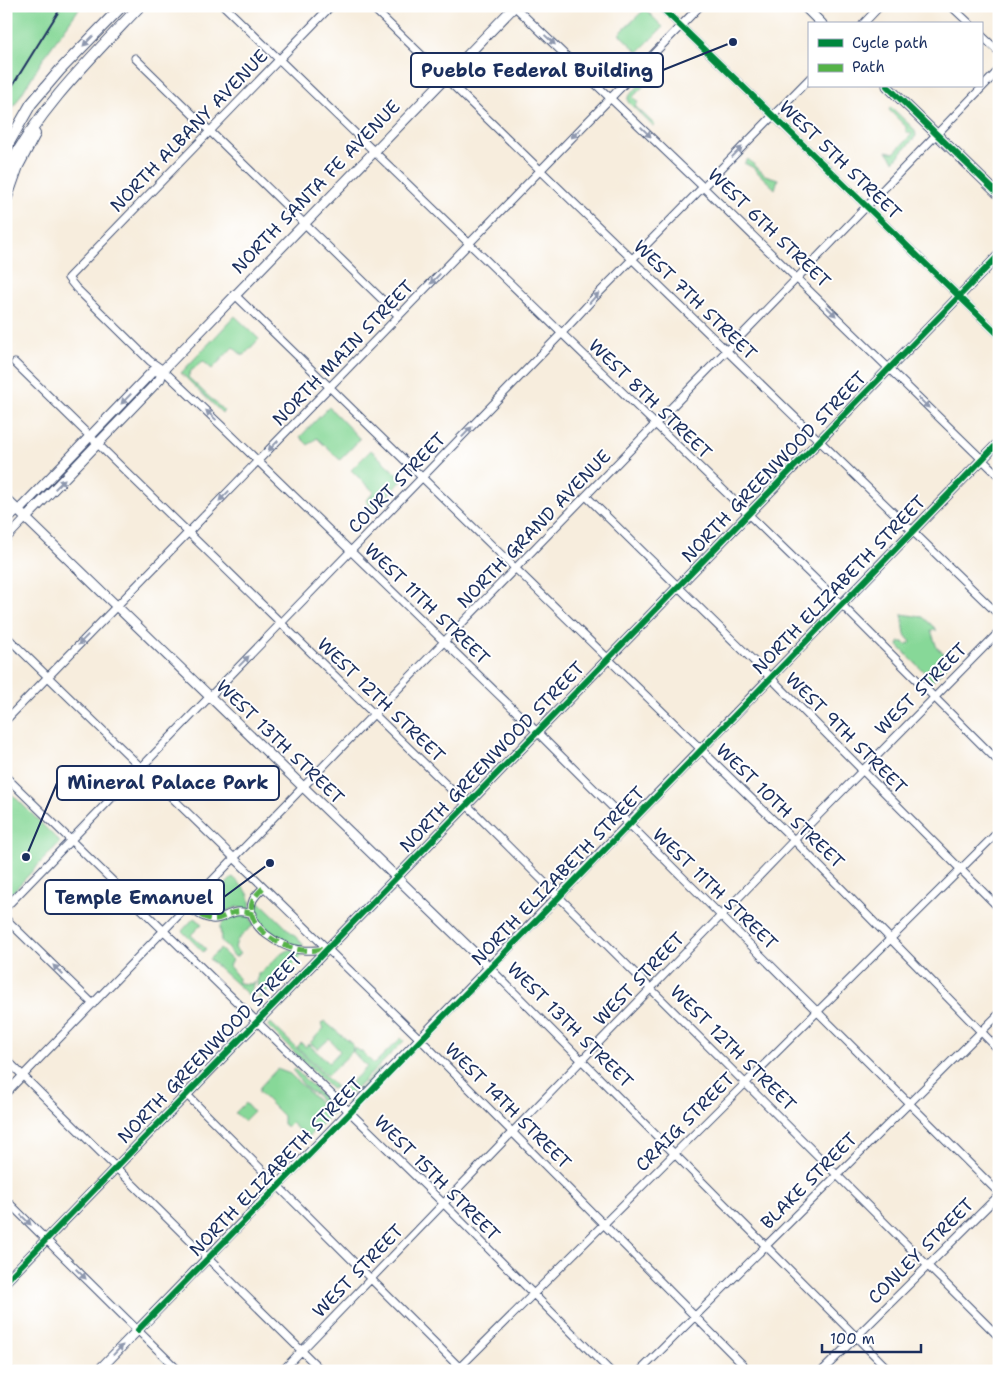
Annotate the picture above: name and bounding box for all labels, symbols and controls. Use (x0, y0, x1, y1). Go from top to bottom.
legend (808, 22, 982, 88)
text: Cycle path (852, 33, 928, 53)
one-way arrow (544, 34, 556, 46)
one-way arrow (82, 35, 94, 47)
street label: NORTH ALBANY AVENUE (105, 44, 273, 218)
callout: Pueblo Federal Building (411, 53, 663, 87)
text: Path (852, 57, 885, 77)
text: Pueblo Federal Building (421, 58, 653, 83)
street label: NORTH SANTA FE AVENUE (227, 95, 405, 279)
street label: WEST 5TH STREET (774, 95, 906, 225)
one-way arrow (639, 126, 651, 138)
one-way arrow (570, 127, 582, 139)
one-way arrow (731, 146, 743, 158)
street label: WEST 6TH STREET (702, 163, 836, 293)
street label: WEST 7TH STREET (628, 235, 762, 365)
one-way arrow (429, 273, 441, 285)
street label: NORTH MAIN STREET (267, 275, 419, 431)
one-way arrow (588, 293, 600, 305)
one-way arrow (824, 305, 836, 317)
street label: WEST 8TH STREET (583, 334, 717, 464)
street label: NORTH GREENWOOD STREET (676, 366, 872, 568)
one-way arrow (120, 393, 132, 405)
one-way arrow (917, 397, 929, 409)
one-way arrow (205, 409, 217, 421)
one-way arrow (461, 426, 473, 438)
street label: COURT STREET (343, 428, 451, 538)
one-way arrow (267, 440, 279, 452)
street label: NORTH GRAND AVENUE (452, 445, 616, 613)
one-way arrow (54, 478, 66, 490)
one-way arrow (219, 490, 231, 502)
street label: NORTH ELIZABETH STREET (747, 490, 931, 680)
street label: WEST 11TH STREET (359, 538, 495, 670)
street label: WEST 12TH STREET (312, 633, 450, 767)
one-way arrow (77, 634, 89, 646)
street label: WEST STREET (870, 638, 972, 740)
one-way arrow (238, 656, 250, 668)
street label: NORTH GREENWOOD STREET (394, 656, 590, 858)
street label: WEST 9TH STREET (780, 667, 912, 799)
street label: WEST 13TH STREET (211, 675, 349, 809)
street label: WEST 10TH STREET (711, 738, 849, 874)
callout: Mineral Palace Park (57, 766, 279, 800)
text: Mineral Palace Park (67, 770, 269, 795)
street label: NORTH ELIZABETH STREET (466, 781, 650, 971)
street label: WEST 11TH STREET (647, 823, 783, 955)
callout: Temple Emanuel (45, 880, 224, 914)
text: Temple Emanuel (55, 885, 214, 910)
street label: WEST STREET (588, 927, 690, 1031)
street label: NORTH GREENWOOD STREET (112, 947, 308, 1149)
street label: WEST 13TH STREET (502, 957, 638, 1093)
one-way arrow (52, 964, 64, 976)
street label: WEST 12TH STREET (665, 980, 801, 1116)
street label: WEST 14TH STREET (440, 1038, 576, 1174)
street label: CRAIG STREET (630, 1067, 740, 1177)
street label: NORTH ELIZABETH STREET (184, 1072, 368, 1262)
street label: WEST 15TH STREET (369, 1110, 505, 1246)
street label: BLAKE STREET (755, 1127, 863, 1235)
street label: CONLEY STREET (863, 1193, 979, 1309)
one-way arrow (20, 1214, 32, 1226)
street label: WEST STREET (307, 1219, 409, 1323)
one-way arrow (75, 1267, 87, 1279)
scale bar (822, 1322, 921, 1354)
text: 100 m (830, 1329, 875, 1349)
one-way arrow (112, 1344, 124, 1356)

